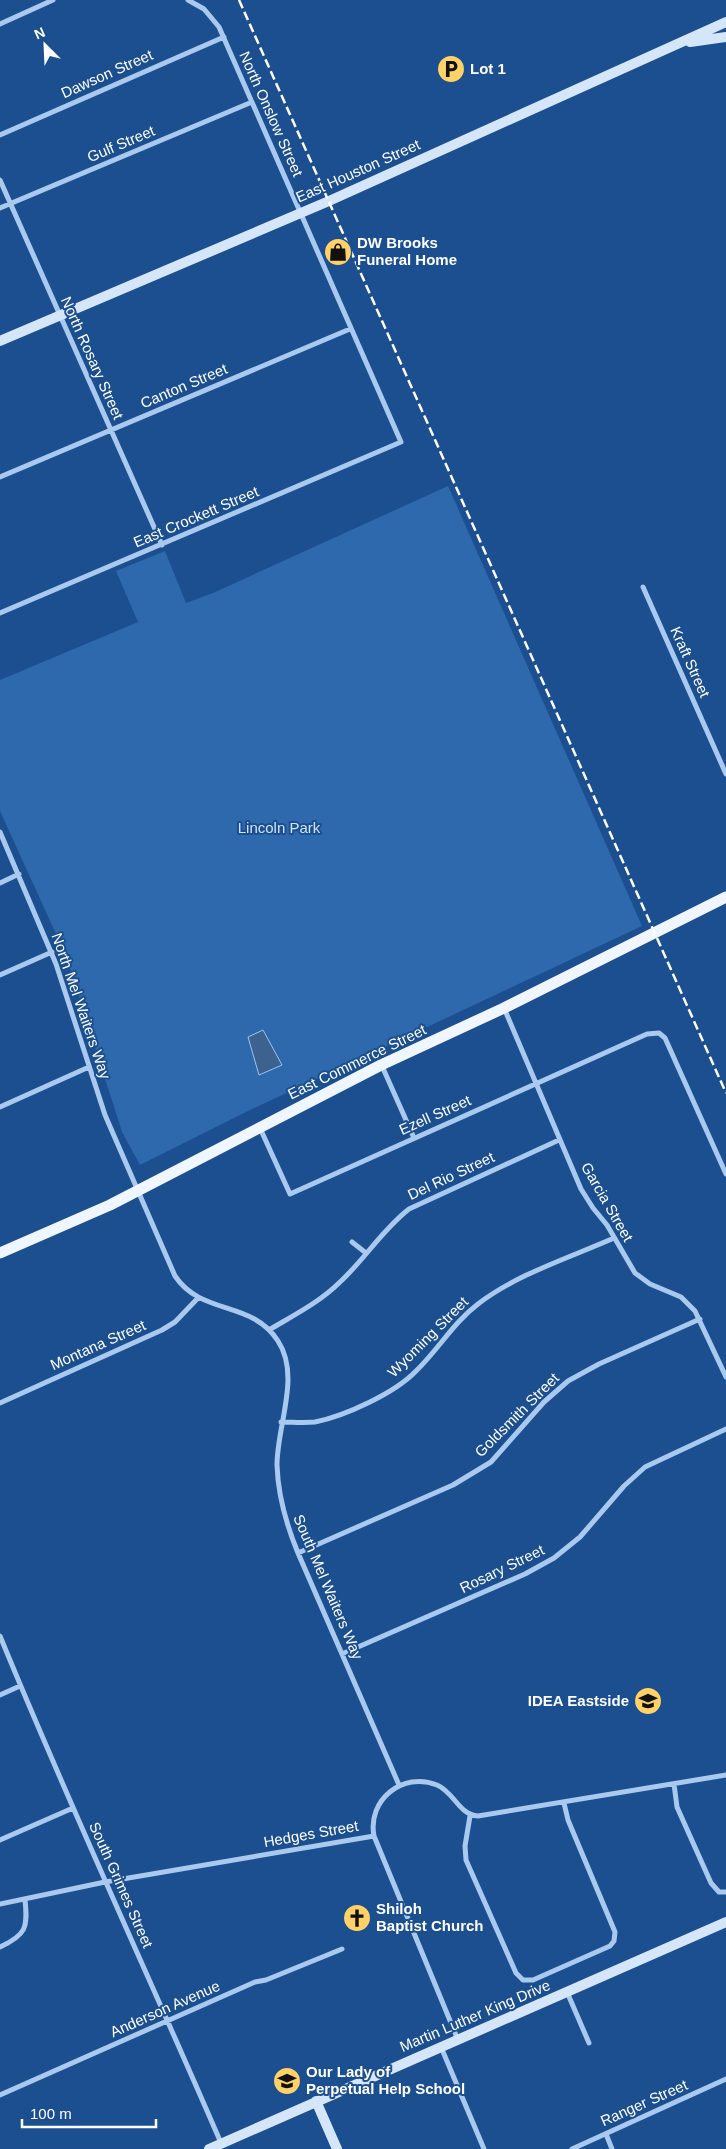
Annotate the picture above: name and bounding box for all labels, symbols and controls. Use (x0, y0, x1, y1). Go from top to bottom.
north arrow (20, 20, 70, 70)
text: N (32, 24, 48, 42)
street label: Dawson Street (58, 45, 156, 101)
street label: North Onslow Street (236, 49, 307, 180)
parking icon: Lot 1 (436, 54, 466, 84)
place label: Lot 1 (470, 60, 506, 77)
street label: Gulf Street (84, 121, 158, 165)
street label: East Houston Street (293, 135, 423, 206)
place label: DW Brooks Funeral Home (357, 234, 457, 268)
shop icon: DW Brooks Funeral Home (323, 237, 353, 267)
street label: North Rosary Street (58, 294, 128, 423)
street label: Canton Street (138, 359, 230, 411)
street label: East Crockett Street (131, 482, 262, 551)
street label: Kraft Street (667, 624, 714, 701)
park label: Lincoln Park (238, 819, 321, 836)
street label: North Mel Waiters Way (49, 931, 115, 1081)
street label: East Commerce Street (285, 1020, 429, 1102)
street label: Ezell Street (396, 1091, 474, 1138)
street label: Del Rio Street (405, 1148, 497, 1203)
street label: Garcia Street (578, 1159, 637, 1245)
street label: Wyoming Street (384, 1292, 472, 1380)
street label: Montana Street (47, 1316, 149, 1373)
street label: Goldsmith Street (471, 1369, 563, 1460)
street label: South Mel Waiters Way (290, 1512, 367, 1662)
street label: Rosary Street (457, 1540, 547, 1596)
school or university icon: IDEA Eastside (633, 1686, 663, 1716)
place label: IDEA Eastside (528, 1692, 629, 1709)
street label: Hedges Street (262, 1817, 360, 1850)
street label: South Grimes Street (86, 1819, 157, 1951)
place label: Shiloh Baptist Church (376, 1900, 484, 1934)
church icon: Shiloh Baptist Church (342, 1903, 372, 1933)
street label: Martin Luther King Drive (397, 1976, 553, 2055)
street label: Anderson Avenue (107, 1977, 222, 2040)
place label: Our Lady of Perpetual Help School (306, 2063, 465, 2097)
school or university icon: Our Lady of Perpetual Help School (272, 2066, 302, 2096)
street label: Ranger Street (598, 2075, 691, 2129)
scale bar (22, 2096, 156, 2128)
text: 100 m (30, 2105, 72, 2122)

